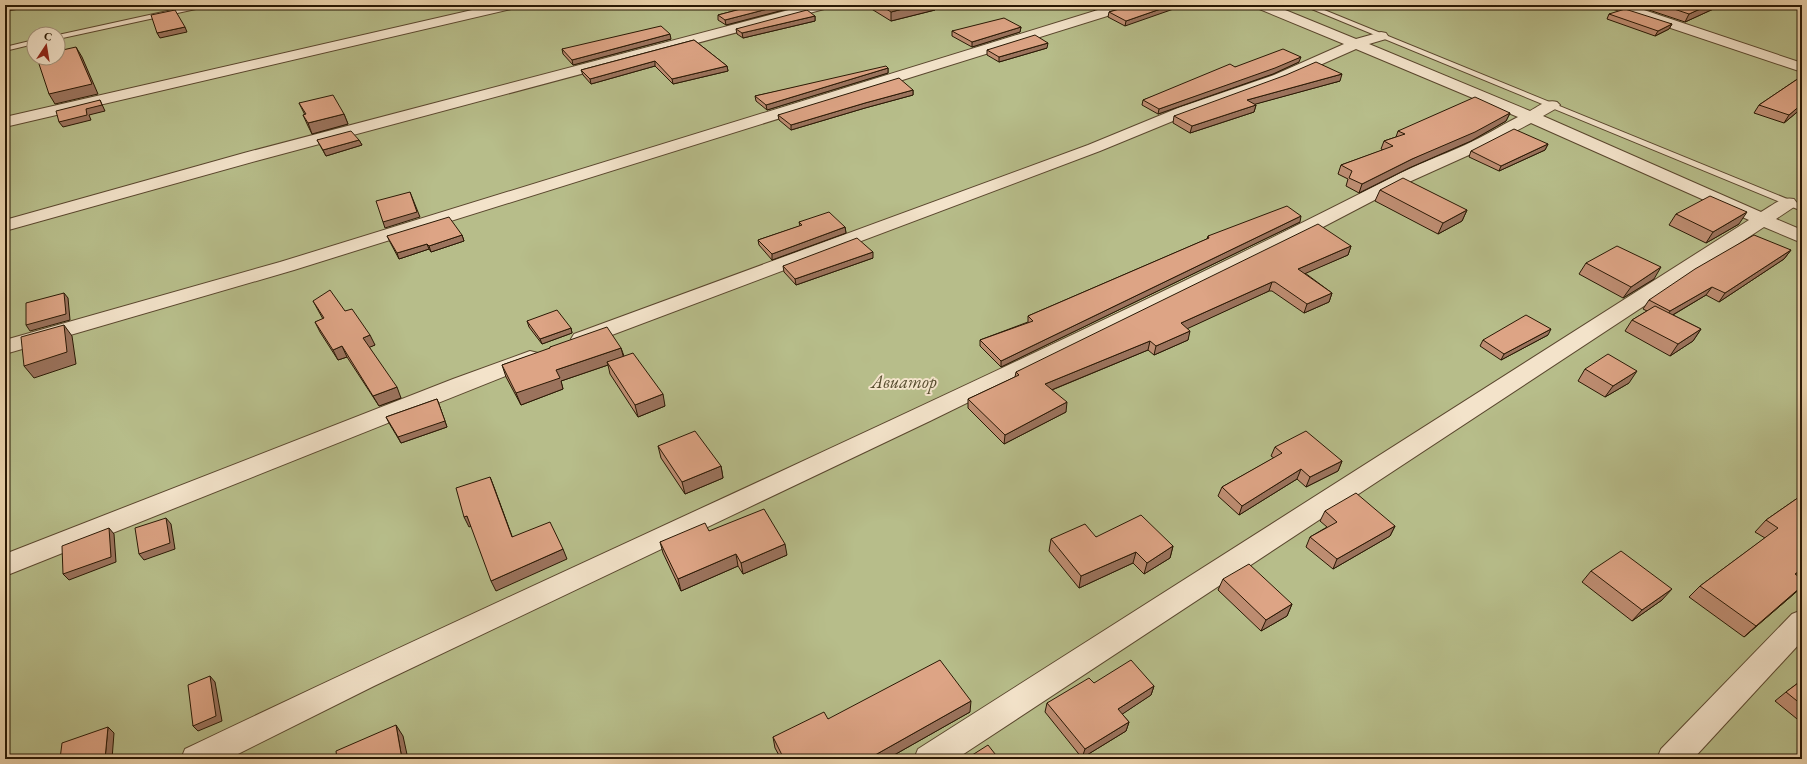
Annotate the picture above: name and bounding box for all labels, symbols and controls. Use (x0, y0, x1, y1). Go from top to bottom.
north arrow (26, 26, 66, 66)
text: С (43, 29, 54, 44)
park label: Авиатор (869, 370, 937, 394)

